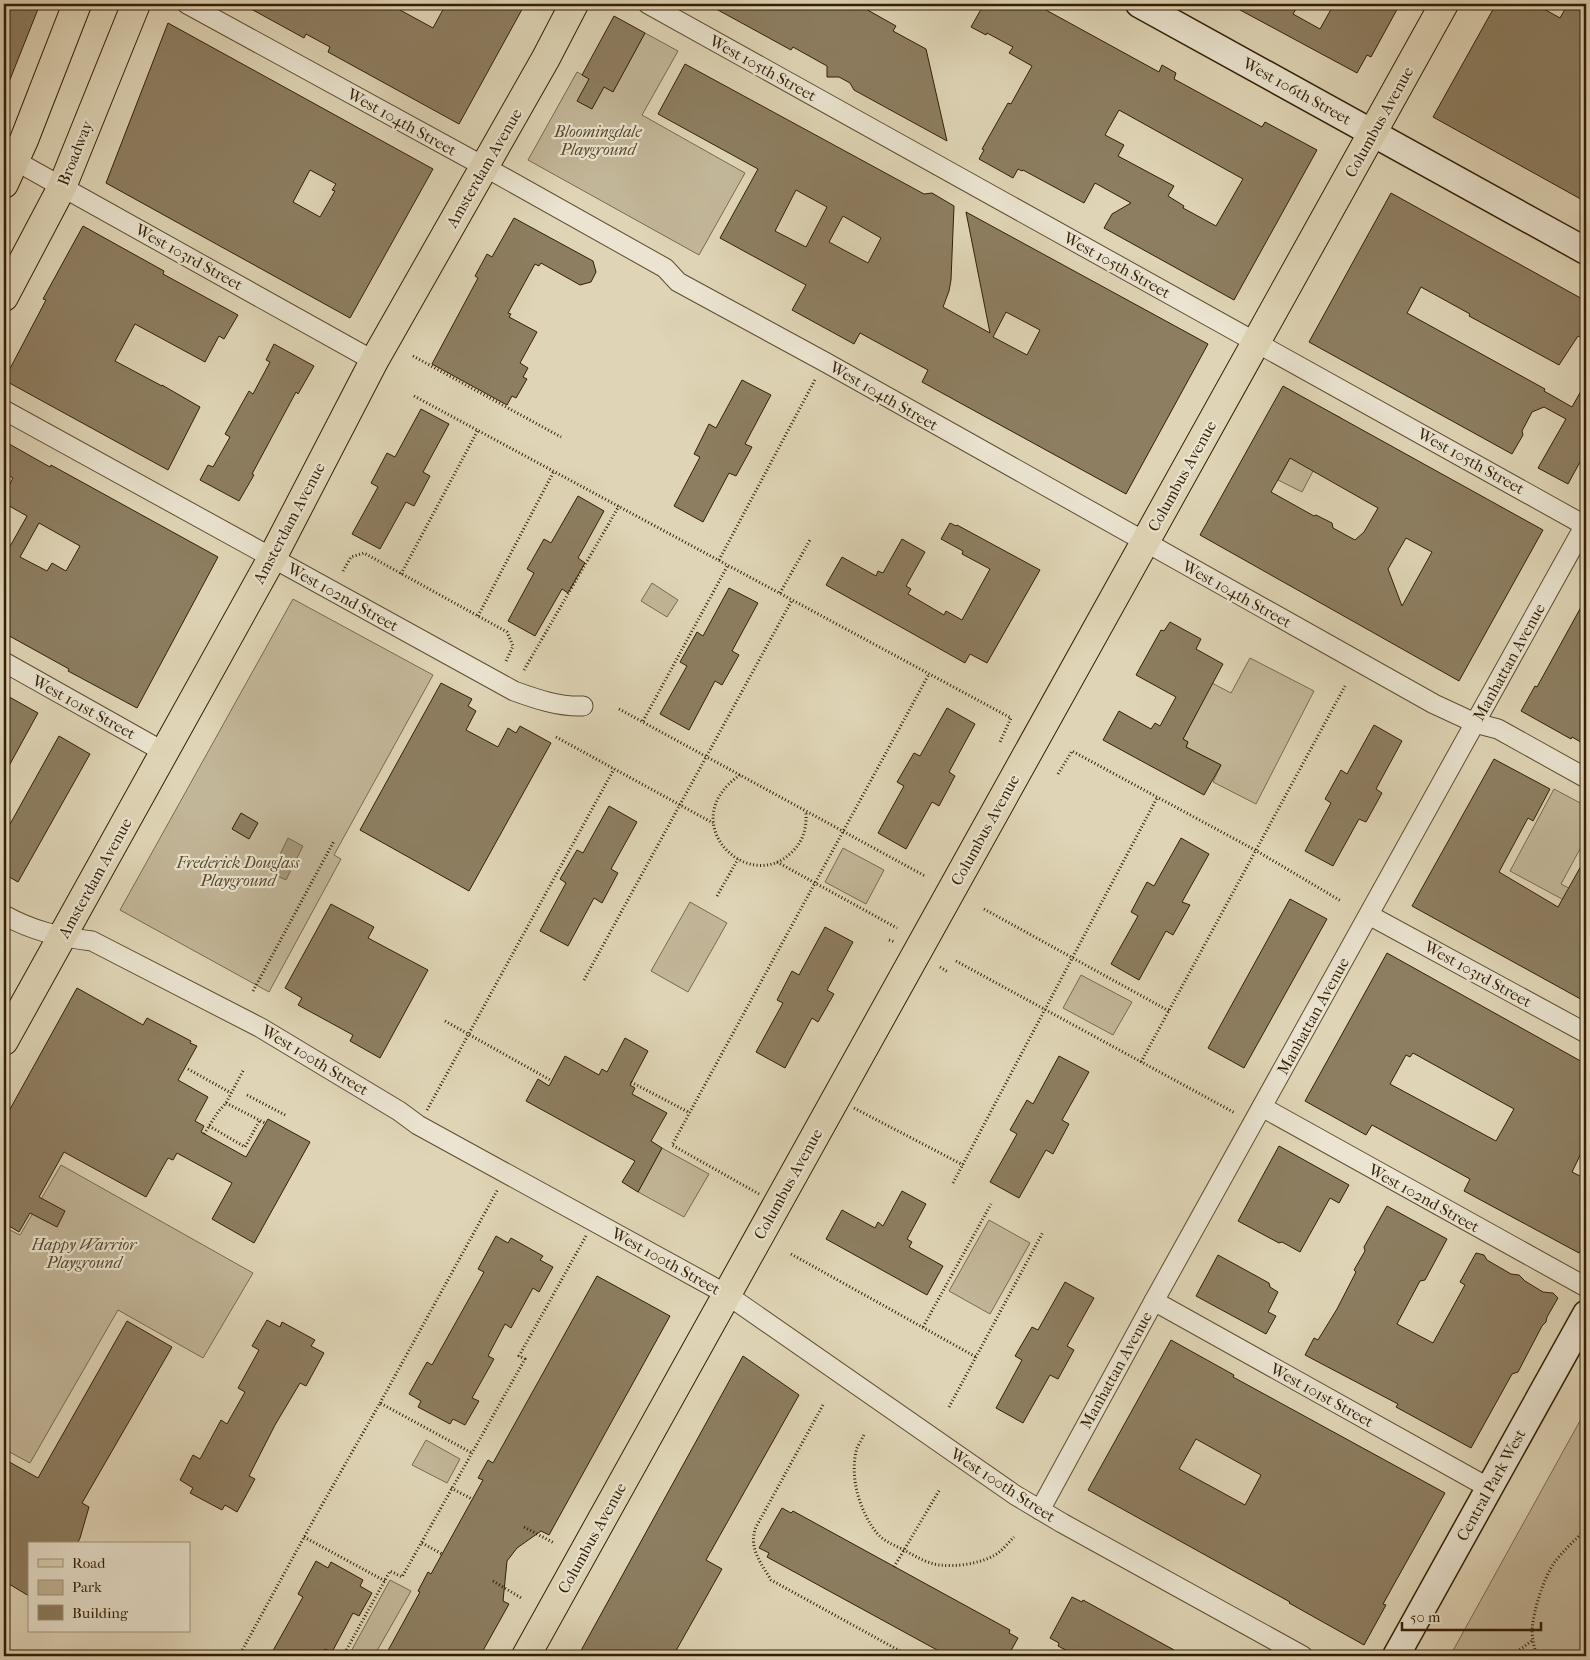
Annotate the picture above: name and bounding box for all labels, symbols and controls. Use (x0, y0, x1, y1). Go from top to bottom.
street label: West 105th Street (705, 30, 820, 105)
street label: West 106th Street (1239, 53, 1355, 129)
street label: Columbus Avenue (1341, 63, 1417, 181)
street label: West 104th Street (343, 84, 460, 160)
street label: Amsterdam Avenue (442, 105, 526, 232)
street label: Broadway (53, 117, 97, 188)
park label: Bloomingdale Playground (553, 122, 642, 159)
street label: West 103rd Street (131, 219, 246, 294)
street label: West 105th Street (1059, 227, 1174, 302)
street label: West 104th Street (826, 357, 942, 435)
street label: Columbus Avenue (1144, 417, 1220, 535)
street label: West 105th Street (1413, 423, 1528, 498)
street label: Amsterdam Avenue (249, 459, 329, 588)
street label: West 104th Street (1178, 556, 1295, 632)
street label: West 102nd Street (283, 558, 402, 635)
street label: Manhattan Avenue (1469, 600, 1549, 724)
street label: West 101st Street (28, 670, 139, 743)
street label: Columbus Avenue (947, 771, 1023, 889)
street label: Amsterdam Avenue (54, 815, 136, 942)
park label: Frederick Douglass Playground (176, 853, 300, 890)
street label: West 103rd Street (1420, 936, 1535, 1011)
street label: Manhattan Avenue (1273, 954, 1353, 1078)
street label: West 100th Street (257, 1020, 372, 1100)
street label: Columbus Avenue (750, 1125, 826, 1243)
street label: West 102nd Street (1364, 1159, 1483, 1236)
street label: West 100th Street (608, 1223, 724, 1299)
park label: Happy Warrior Playground (31, 1235, 138, 1272)
street label: Manhattan Avenue (1076, 1308, 1156, 1432)
street label: West 101st Street (1266, 1358, 1377, 1431)
street label: Central Park West (1452, 1425, 1530, 1544)
street label: West 100th Street (946, 1443, 1059, 1526)
street label: Columbus Avenue (554, 1479, 630, 1597)
legend (28, 1542, 190, 1632)
text: Road (72, 1554, 106, 1572)
text: Park (72, 1578, 102, 1596)
scale bar (1402, 1600, 1541, 1632)
text: Building (72, 1604, 129, 1622)
text: 50 m (1410, 1608, 1441, 1626)

